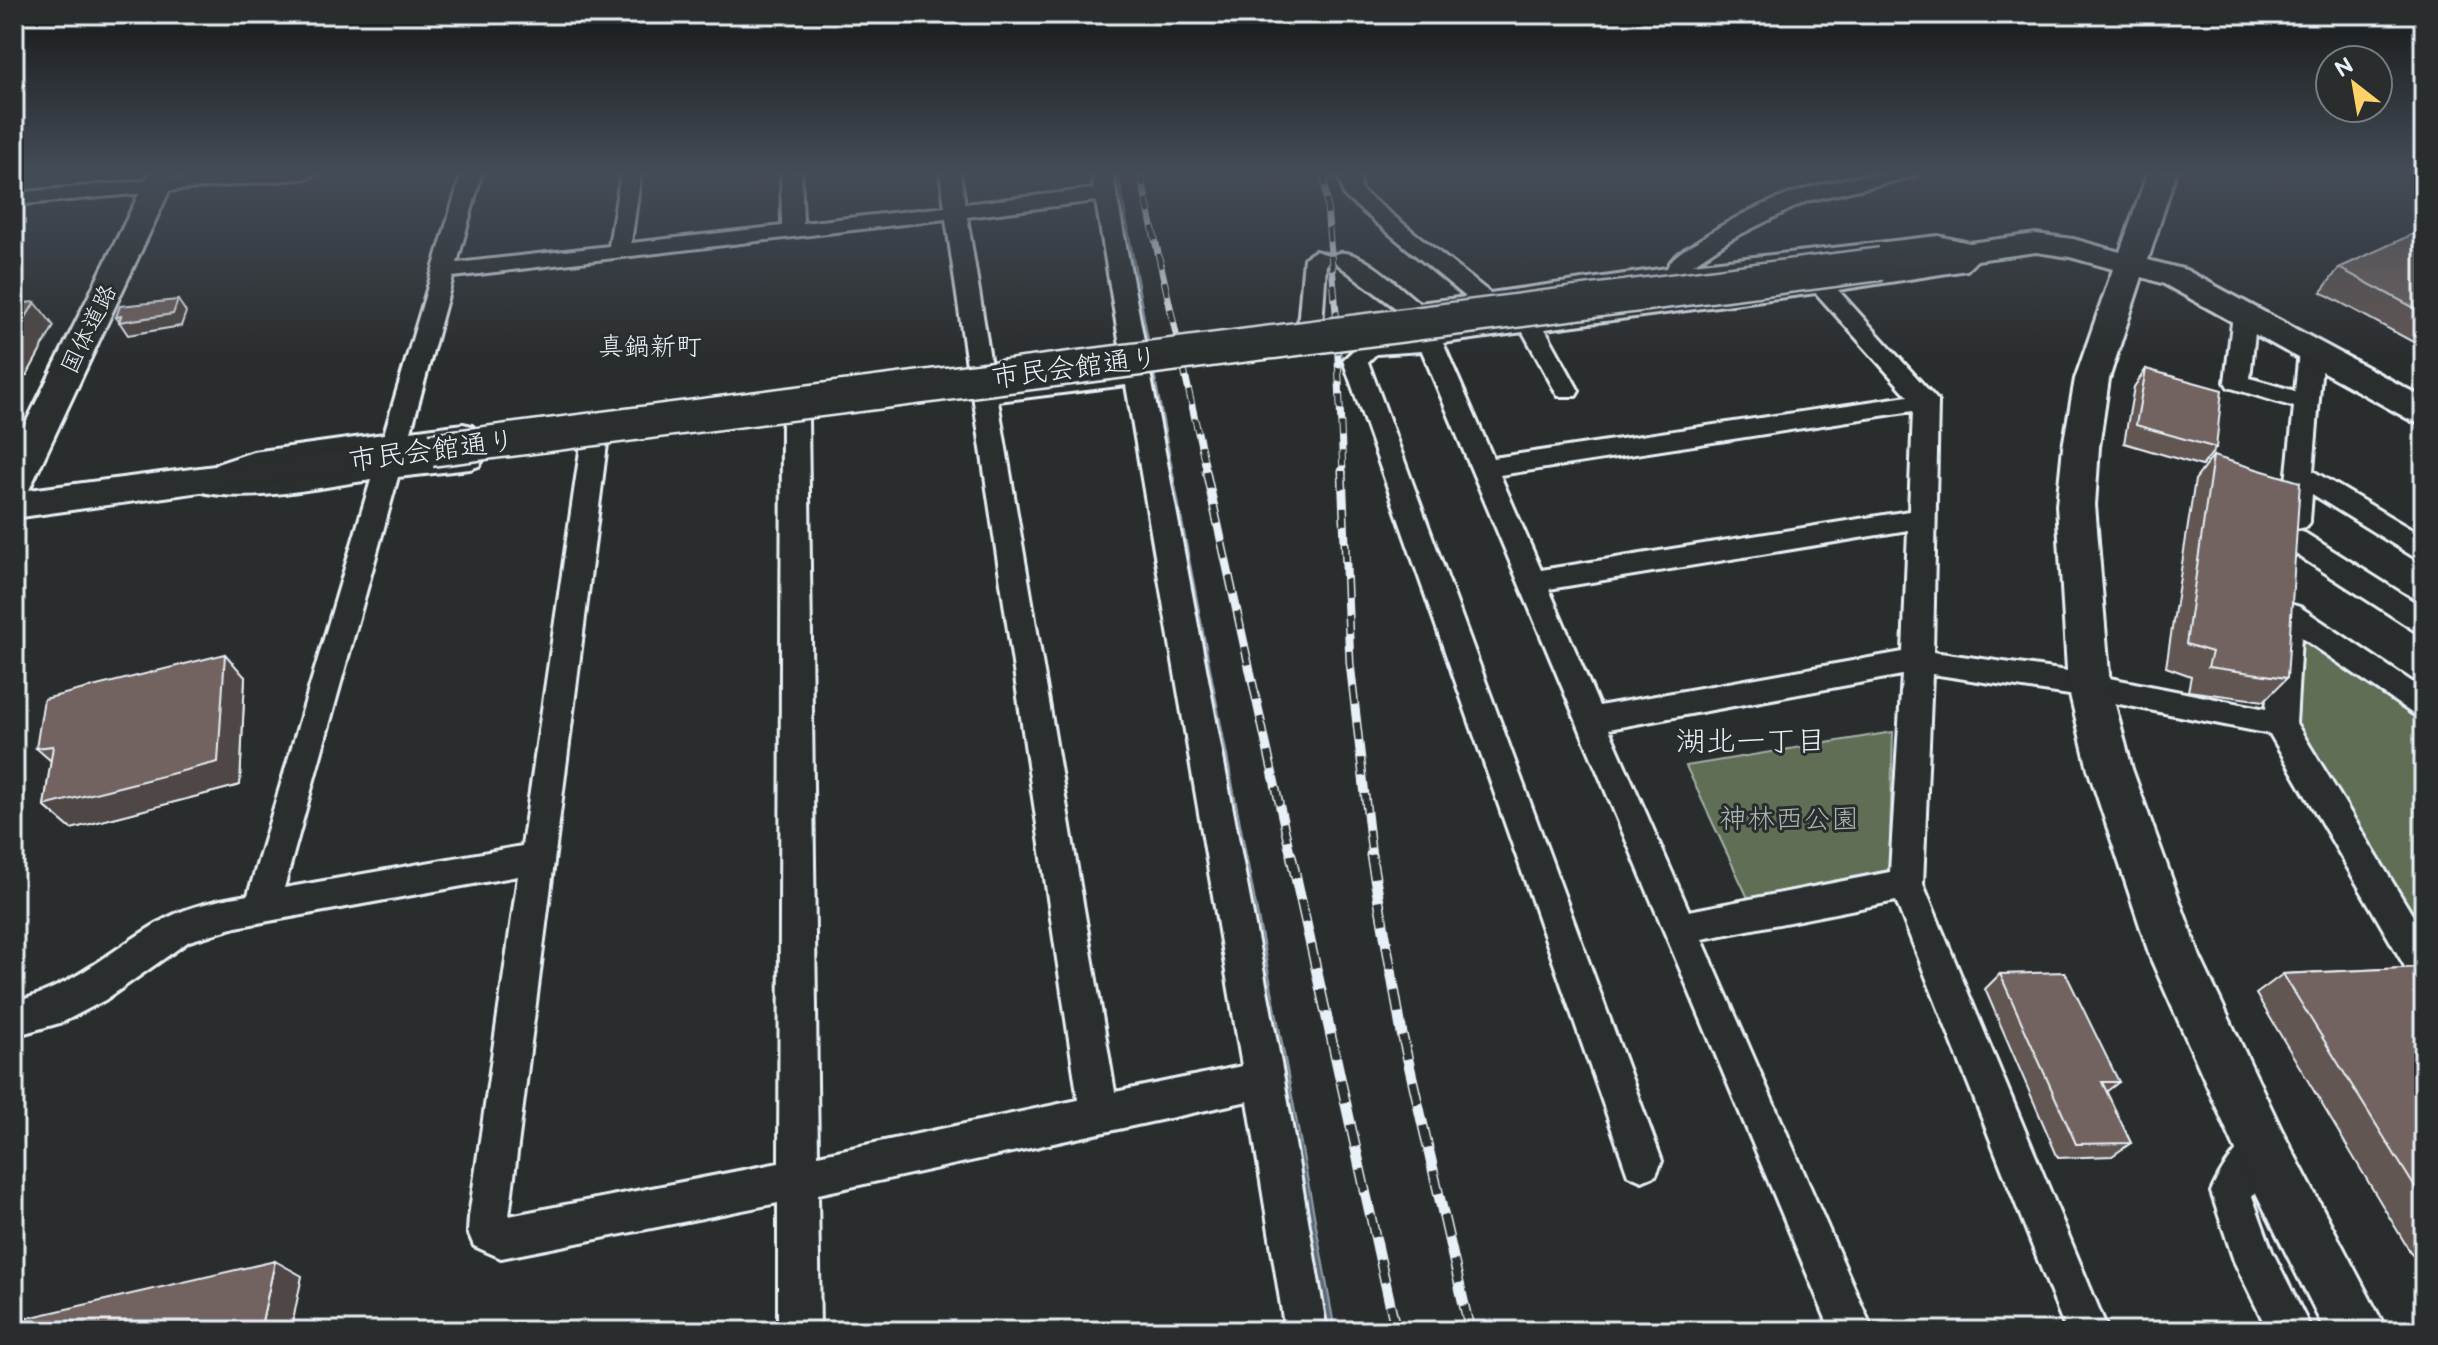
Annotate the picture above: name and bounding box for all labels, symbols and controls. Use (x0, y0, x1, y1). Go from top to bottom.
north arrow (2314, 44, 2394, 124)
text: N (2330, 52, 2359, 84)
street label: 国体道路 (55, 280, 123, 378)
district label: 真鍋新町 (598, 332, 702, 363)
street label: 市民会館通り (990, 341, 1160, 395)
street label: 市民会館通り (347, 424, 517, 478)
district label: 湖北一丁目 (1676, 724, 1826, 760)
park label: 神林西公園 (1719, 803, 1859, 836)

